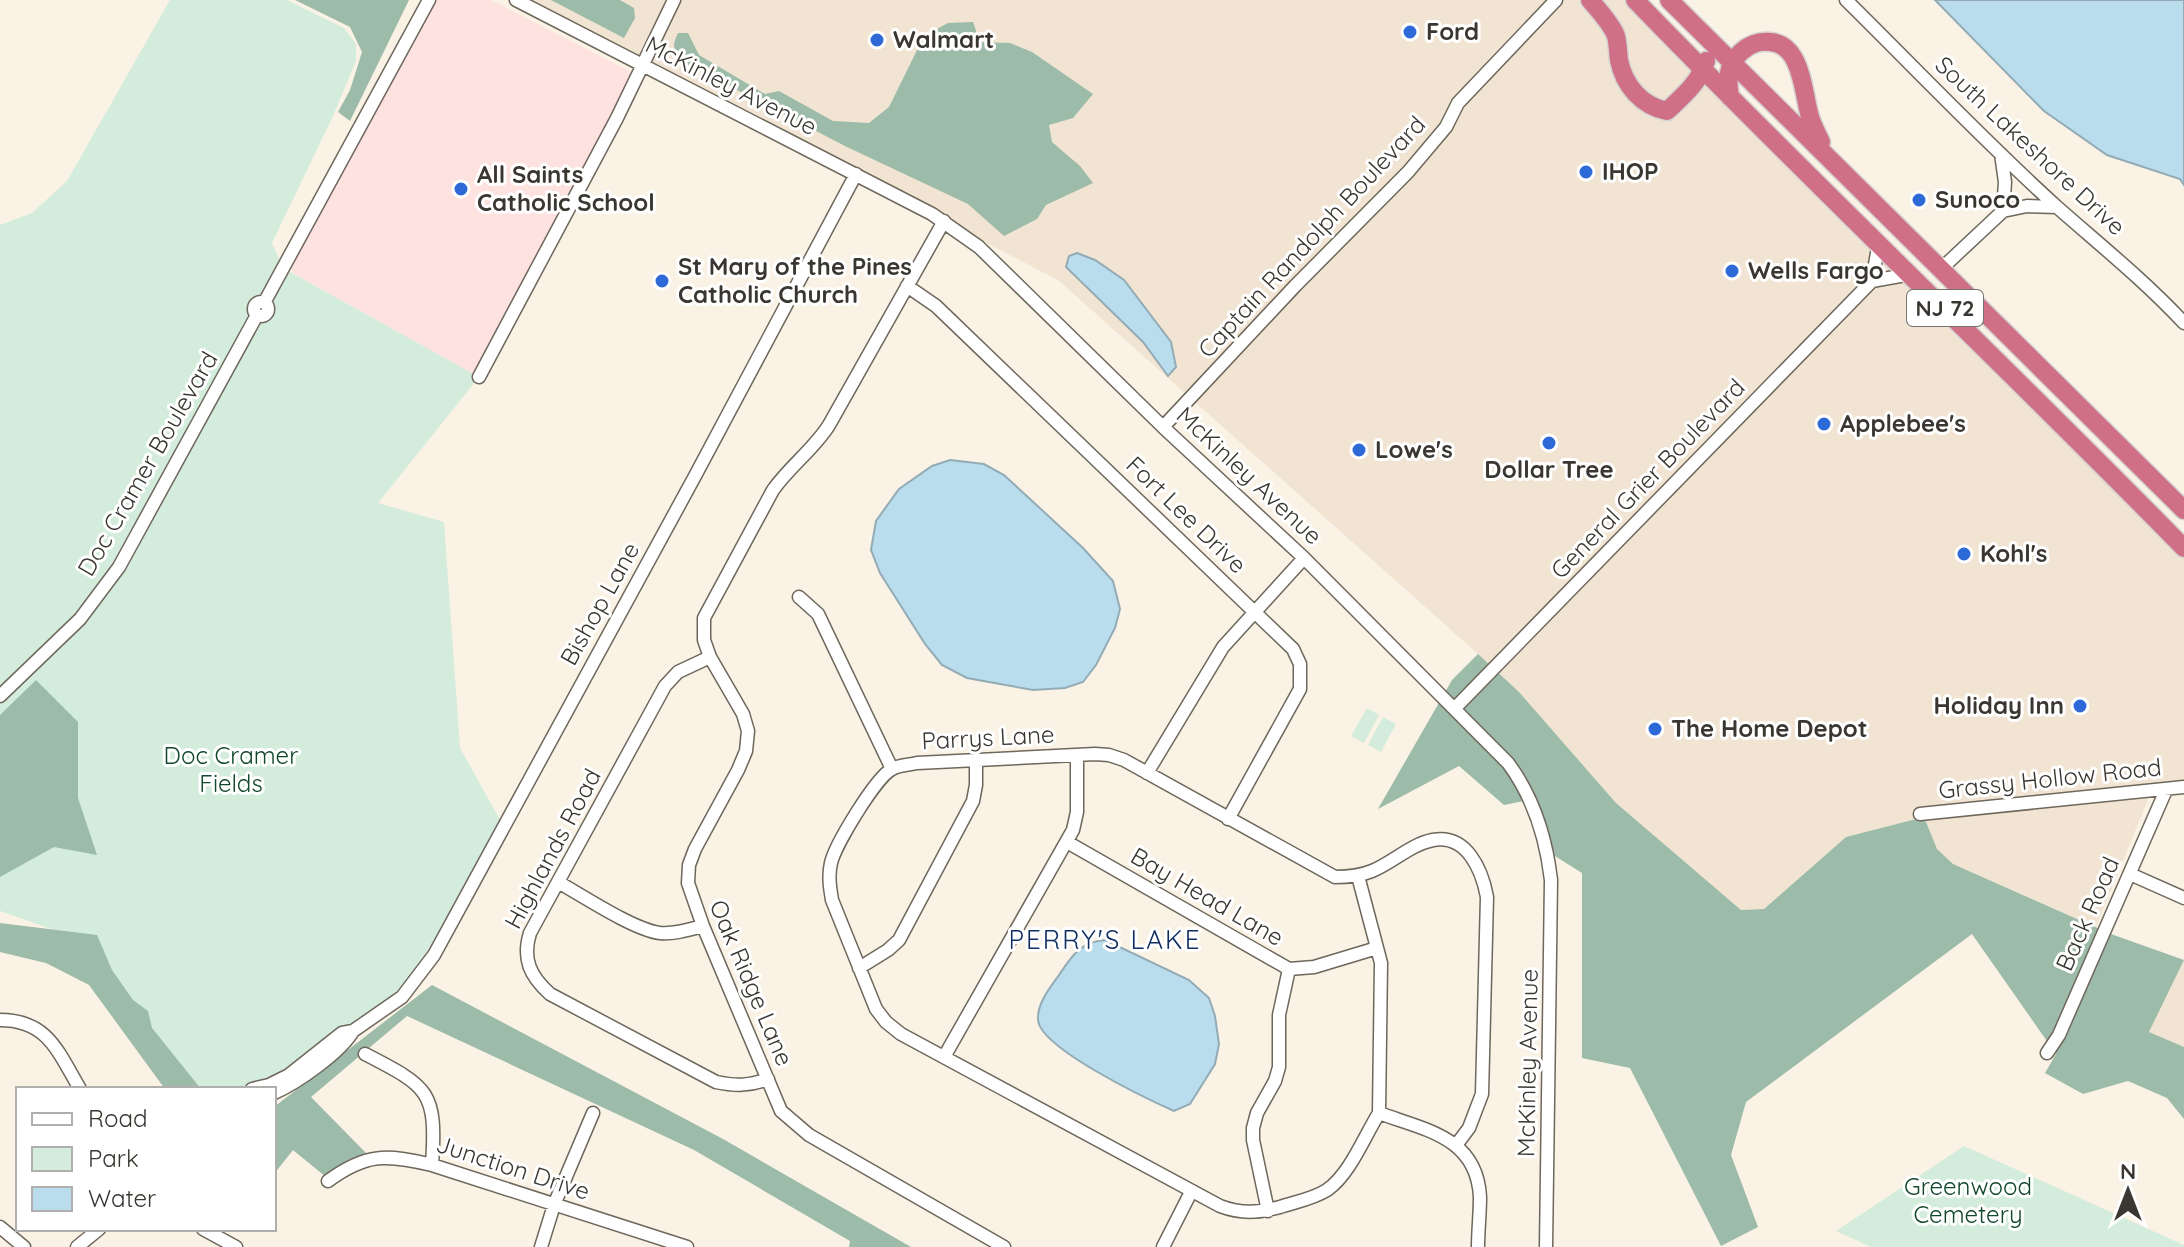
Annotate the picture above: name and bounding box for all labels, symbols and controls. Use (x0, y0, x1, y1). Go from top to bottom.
place label: Ford (1426, 16, 1479, 46)
marker: Ford (1401, 23, 1419, 41)
place label: Walmart (893, 24, 994, 54)
street label: McKinley Avenue (641, 29, 822, 141)
marker: Walmart (868, 31, 886, 49)
street label: South Lakeshore Drive (1929, 49, 2132, 241)
street label: Captain Randolph Boulevard (1191, 109, 1431, 363)
place label: IHOP (1602, 156, 1659, 186)
place label: All Saints Catholic School (477, 159, 655, 217)
marker: IHOP (1577, 163, 1595, 181)
marker: All Saints Catholic School (452, 180, 470, 198)
place label: Sunoco (1935, 184, 2020, 214)
marker: Sunoco (1910, 191, 1928, 209)
place label: St Mary of the Pines Catholic Church (678, 251, 912, 309)
place label: Wells Fargo (1748, 255, 1884, 285)
marker: Wells Fargo (1723, 262, 1741, 280)
marker: St Mary of the Pines Catholic Church (653, 272, 671, 290)
road number: NJ 72 (1907, 290, 1983, 326)
street label: Doc Cramer Boulevard (71, 346, 224, 581)
street label: General Grier Boulevard (1544, 372, 1751, 585)
street label: McKinley Avenue (1171, 400, 1329, 551)
place label: Applebee's (1840, 408, 1966, 438)
marker: Applebee's (1815, 415, 1833, 433)
place label: Lowe's (1375, 434, 1453, 464)
marker: Dollar Tree (1540, 434, 1558, 452)
marker: Lowe's (1350, 441, 1368, 459)
street label: Fort Lee Drive (1120, 449, 1253, 579)
place label: Dollar Tree (1484, 454, 1614, 484)
street label: Bishop Lane (553, 537, 645, 670)
place label: Kohl's (1980, 538, 2047, 568)
marker: Kohl's (1955, 545, 1973, 563)
place label: Holiday Inn (1933, 690, 2064, 720)
marker: Holiday Inn (2071, 697, 2089, 715)
place label: The Home Depot (1671, 713, 1868, 743)
street label: Parrys Lane (921, 719, 1055, 755)
marker: The Home Depot (1646, 720, 1664, 738)
park label: Doc Cramer Fields (164, 740, 298, 798)
street label: Grassy Hollow Road (1937, 751, 2163, 805)
street label: Highlands Road (497, 763, 607, 934)
street label: Bay Head Lane (1126, 840, 1289, 952)
street label: Back Road (2049, 852, 2126, 975)
street label: Oak Ridge Lane (703, 895, 800, 1070)
district label: PERRY'S LAKE (1009, 923, 1201, 956)
street label: McKinley Avenue (1510, 968, 1544, 1157)
legend (16, 1087, 276, 1231)
text: Road (88, 1103, 148, 1133)
street label: Junction Drive (433, 1128, 594, 1206)
text: Park (88, 1143, 139, 1173)
north arrow (2088, 1151, 2168, 1231)
text: N (2120, 1157, 2136, 1185)
park label: Greenwood Cemetery (1904, 1171, 2032, 1229)
text: Water (88, 1183, 156, 1213)

